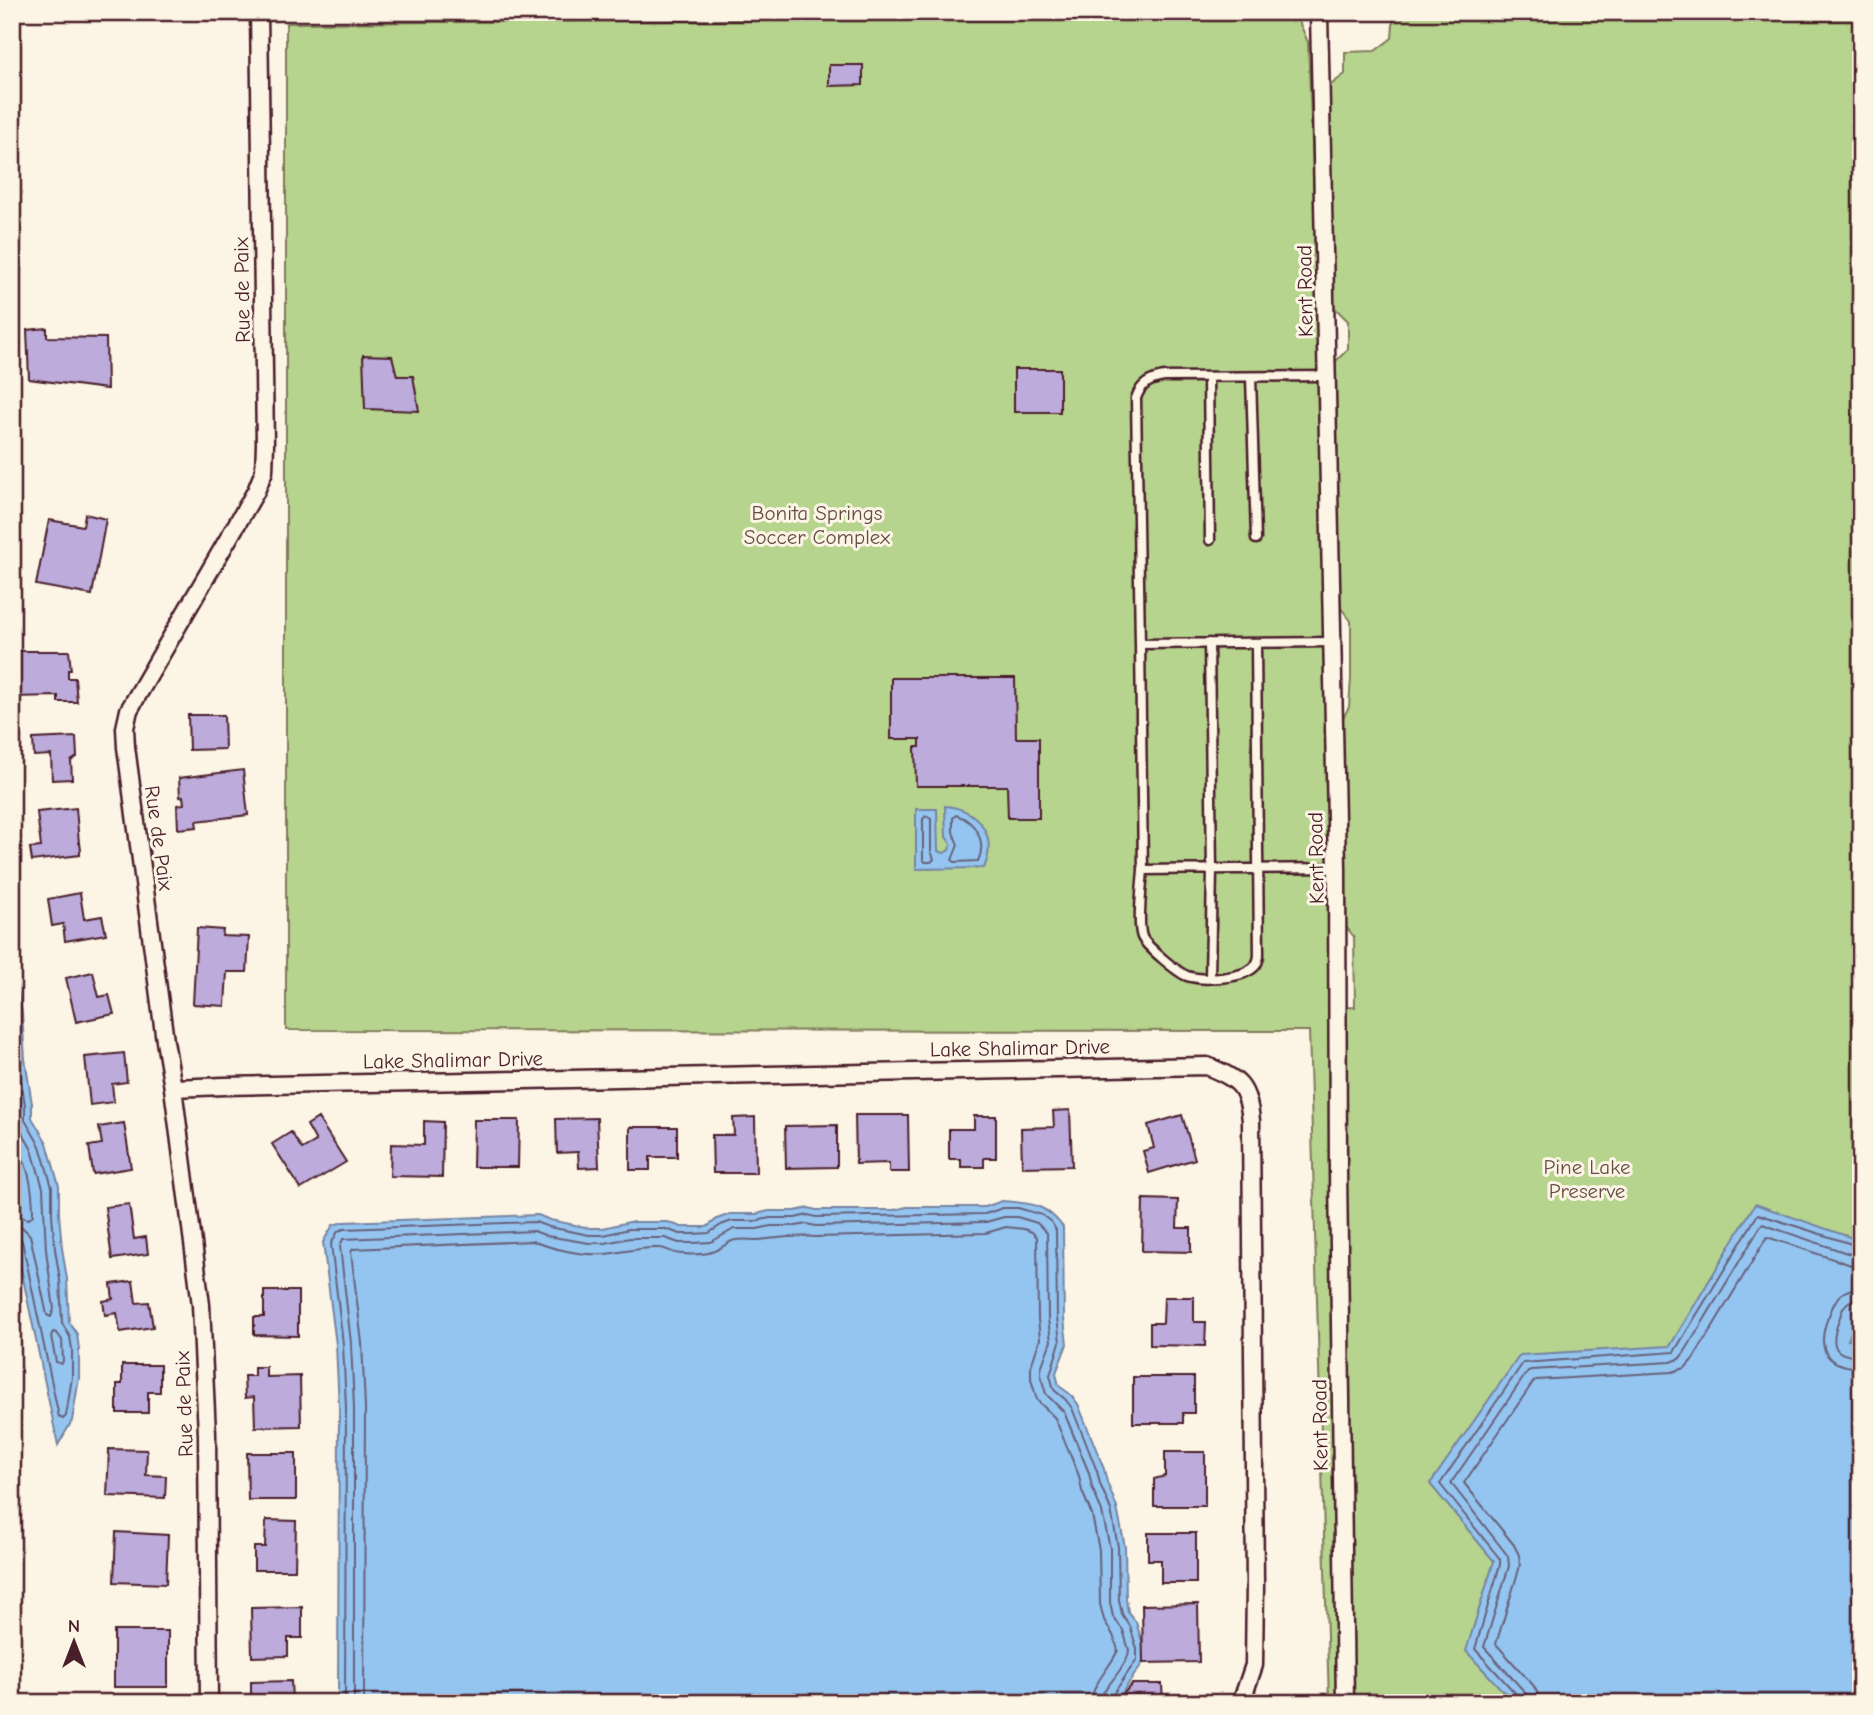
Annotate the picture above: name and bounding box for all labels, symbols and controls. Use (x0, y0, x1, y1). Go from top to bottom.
street label: Rue de Paix (229, 237, 255, 343)
street label: Kent Road (1292, 245, 1318, 337)
park label: Bonita Springs Soccer Complex (744, 501, 890, 549)
street label: Rue de Paix (140, 784, 178, 892)
street label: Kent Road (1303, 812, 1329, 904)
street label: Lake Shalimar Drive (930, 1034, 1110, 1062)
street label: Lake Shalimar Drive (363, 1046, 543, 1074)
park label: Pine Lake Preserve (1544, 1155, 1630, 1203)
street label: Rue de Paix (170, 1351, 198, 1457)
street label: Kent Road (1307, 1379, 1333, 1471)
north arrow (38, 1606, 108, 1676)
text: N (68, 1615, 80, 1637)

